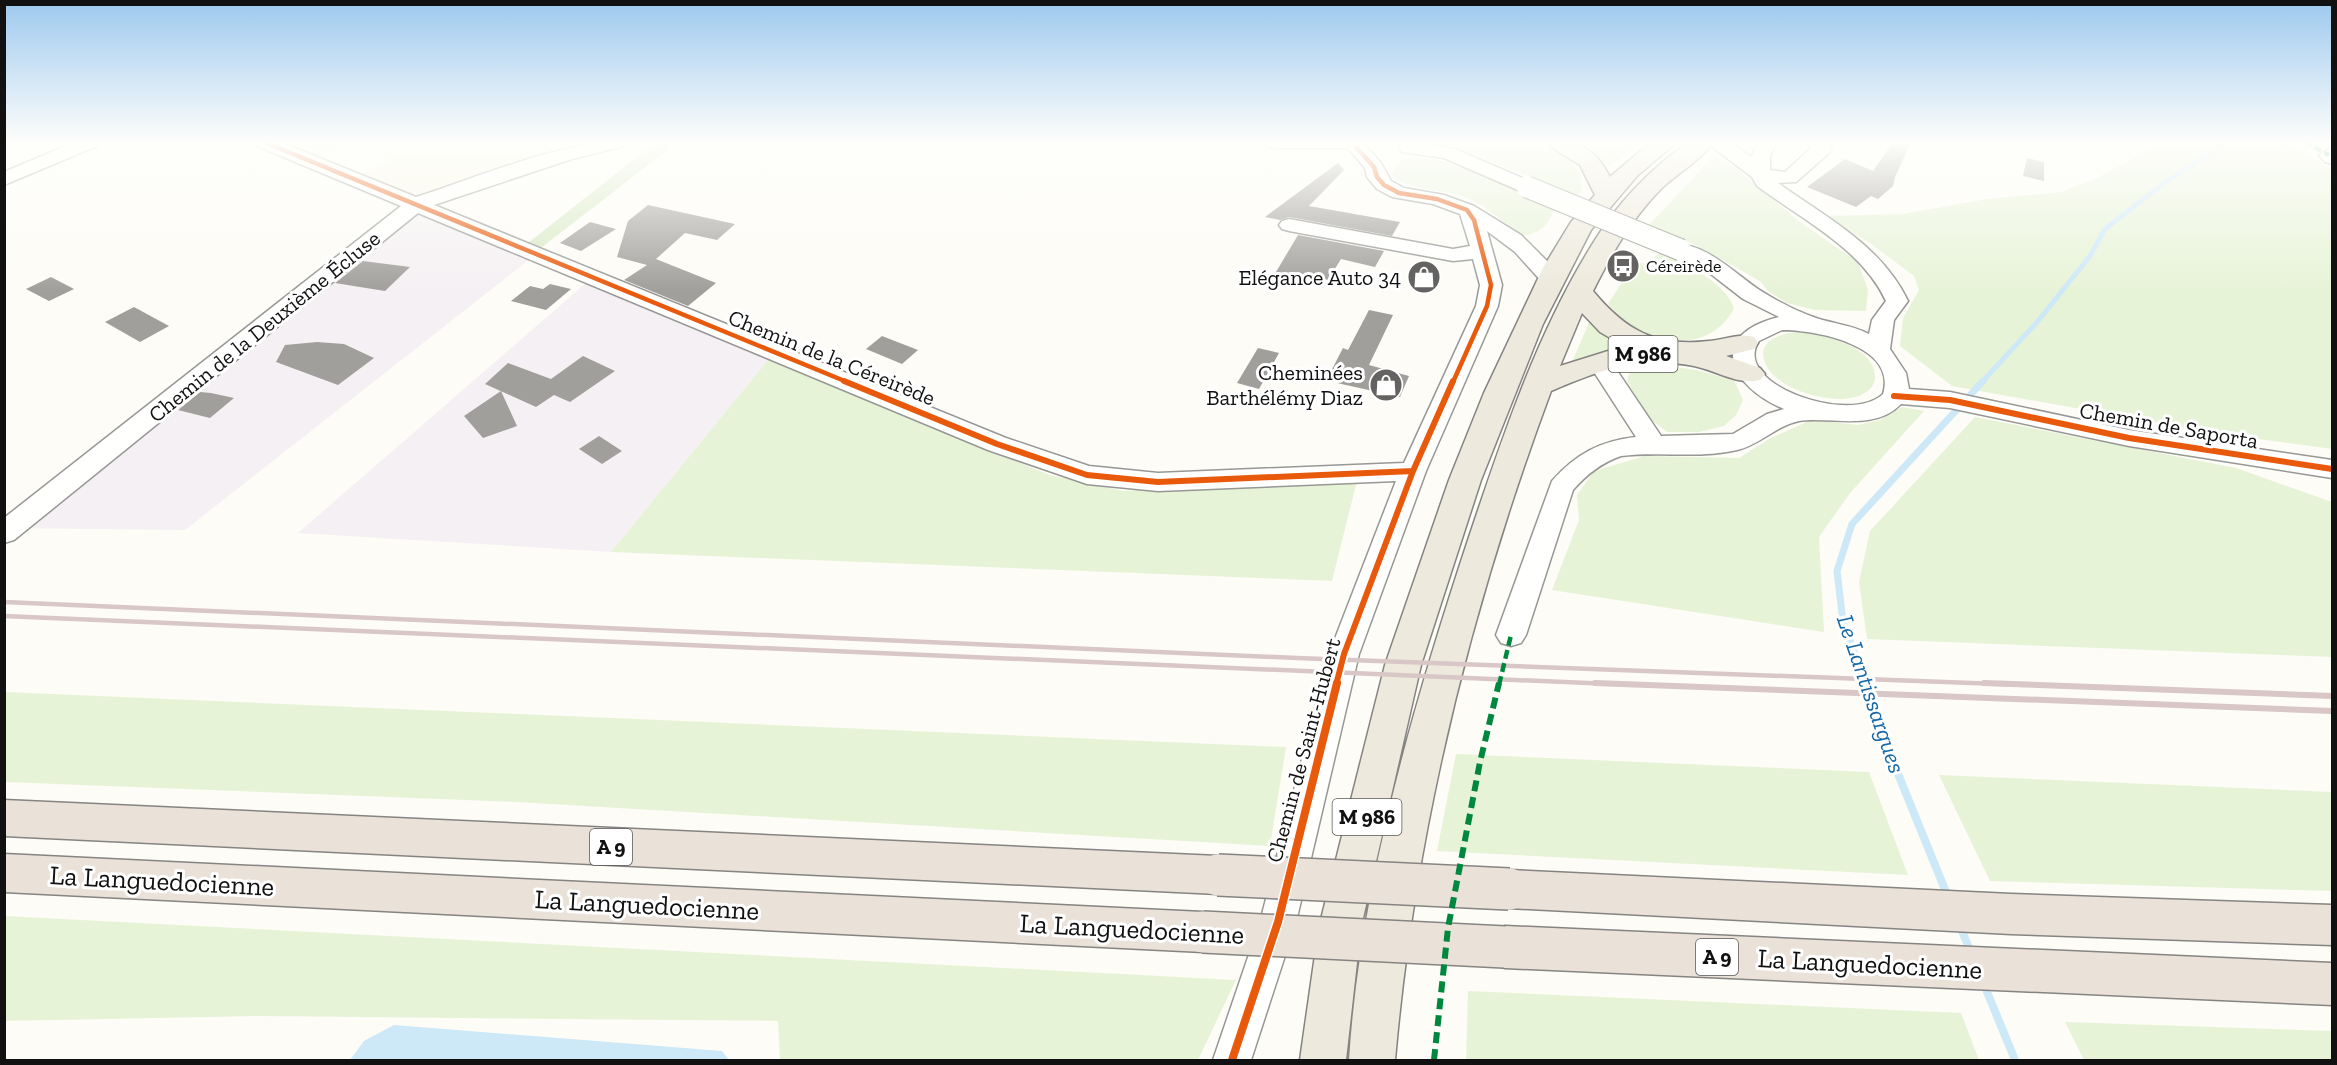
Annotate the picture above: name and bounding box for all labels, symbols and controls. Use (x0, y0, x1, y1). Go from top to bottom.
street label: Chemin de la Deuxième Écluse (143, 225, 386, 428)
bus stop icon: Céreirède (1605, 248, 1641, 284)
place label: Céreirède (1646, 255, 1722, 277)
shop icon: Elégance Auto 34 (1406, 259, 1442, 295)
place label: Elégance Auto 34 (1238, 264, 1401, 291)
street label: Chemin de la Céreirède (724, 304, 939, 411)
road number: M 986 (1608, 336, 1678, 372)
place label: Cheminées Barthélémy Diaz (1206, 359, 1363, 411)
shop icon: Cheminées Barthélémy Diaz (1368, 367, 1404, 403)
street label: Chemin de Saporta (2078, 396, 2261, 455)
water label: Le Lantissargues (1831, 611, 1912, 777)
street label: Chemin de Saint-Hubert (1260, 634, 1347, 865)
road number: M 986 (1332, 799, 1402, 835)
road number: A 9 (590, 829, 632, 865)
street label: La Languedocienne (49, 859, 275, 903)
street label: La Languedocienne (534, 883, 760, 927)
street label: La Languedocienne (1019, 907, 1245, 951)
road number: A 9 (1696, 939, 1738, 975)
street label: La Languedocienne (1757, 942, 1983, 986)

